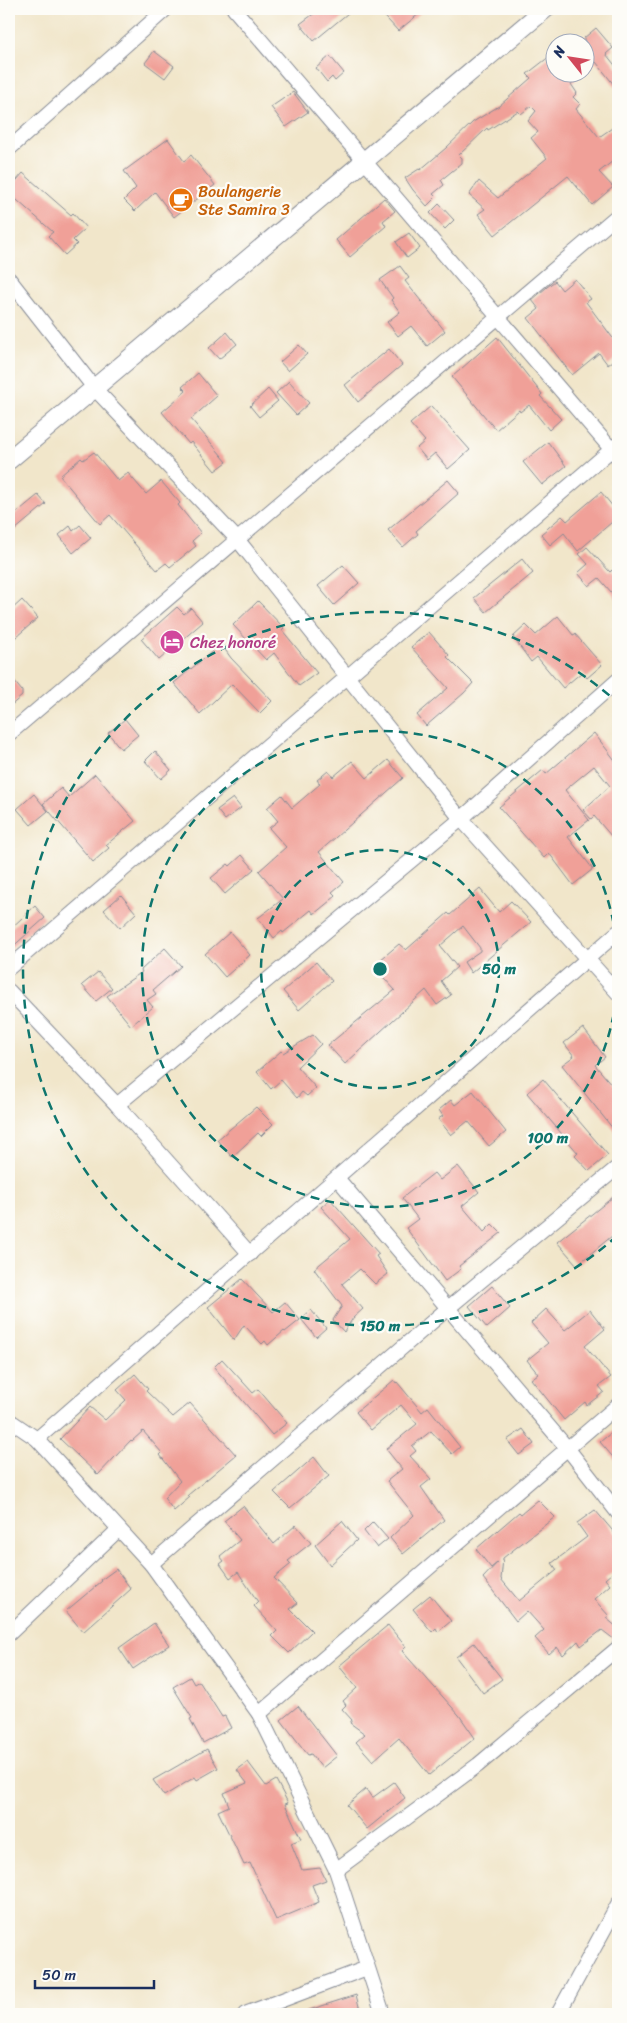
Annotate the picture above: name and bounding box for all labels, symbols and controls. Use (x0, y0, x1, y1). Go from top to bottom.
north arrow (544, 32, 594, 82)
text: N (545, 41, 573, 63)
place label: Boulangerie Ste Samira 3 (198, 177, 290, 224)
cafe icon: Boulangerie Ste Samira 3 (168, 187, 194, 213)
place label: Chez honoré (190, 628, 276, 657)
hotel icon: Chez honoré (159, 629, 185, 655)
text: 50 m (482, 956, 517, 982)
centre of rings (371, 960, 389, 978)
text: 100 m (528, 1125, 569, 1151)
text: 150 m (360, 1313, 401, 1339)
scale bar (35, 1958, 154, 1990)
text: 50 m (42, 1962, 77, 1988)

